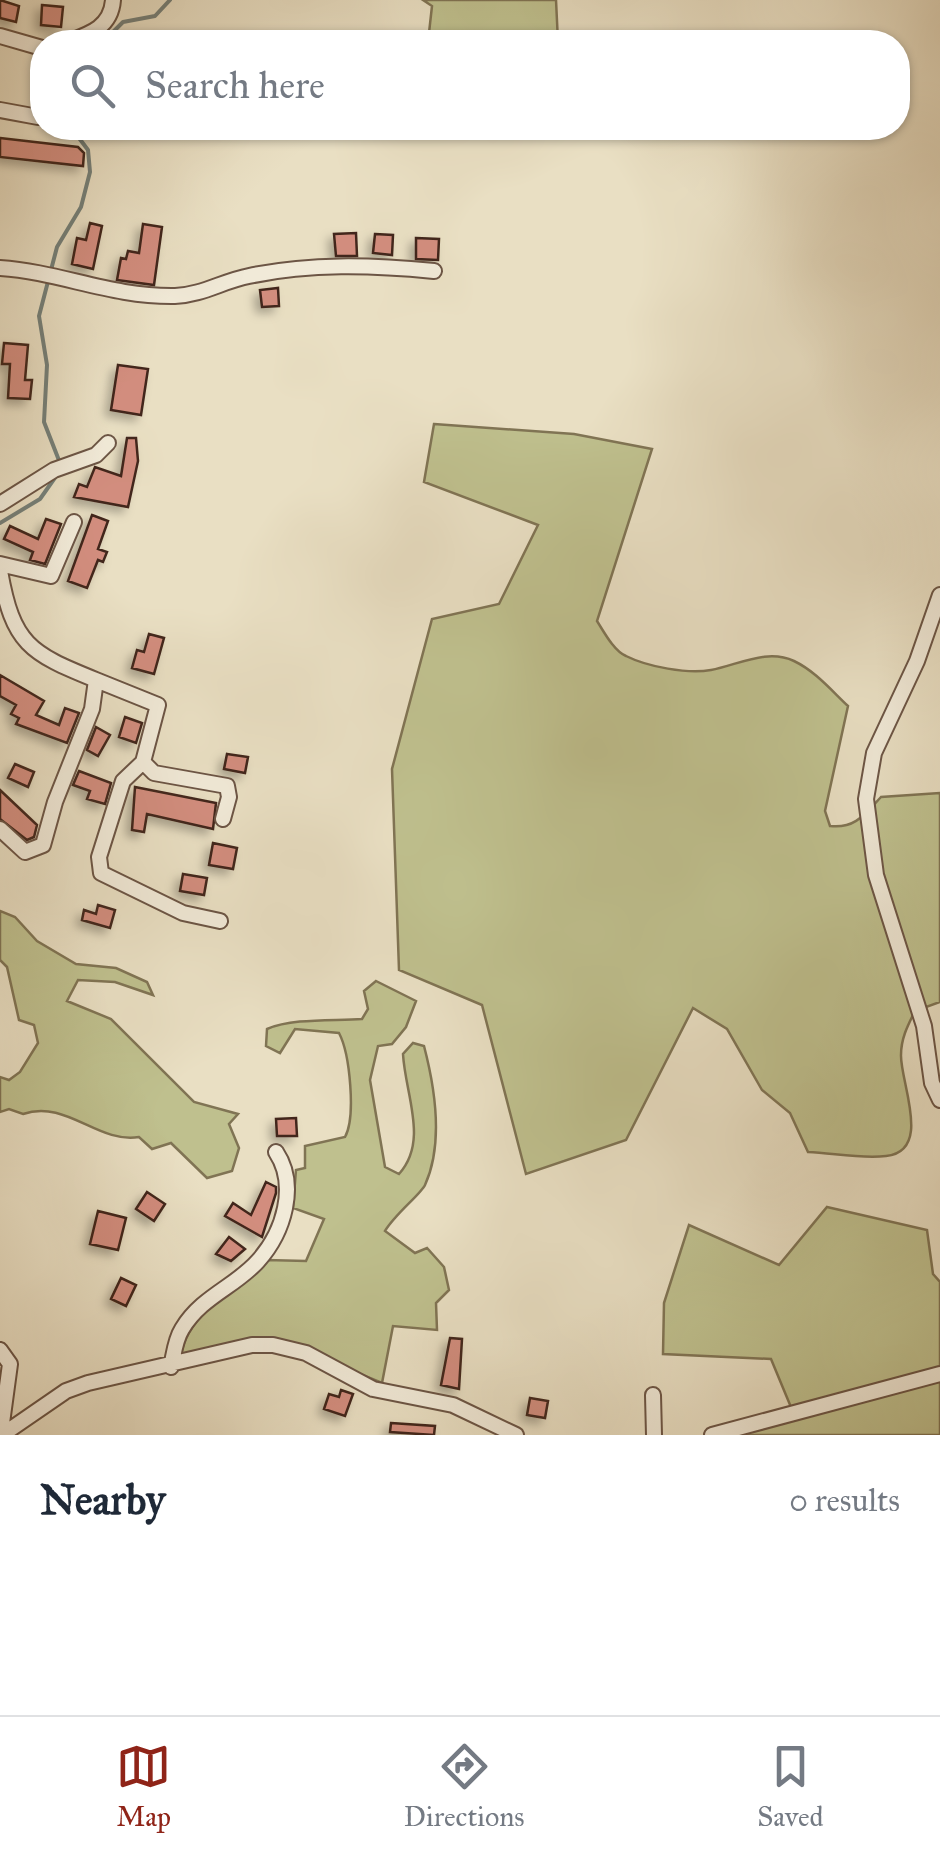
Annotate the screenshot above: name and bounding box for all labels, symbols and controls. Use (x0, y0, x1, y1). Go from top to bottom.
search box (30, 30, 910, 140)
icon: search (65, 58, 120, 113)
text: Search here (145, 62, 325, 108)
text: Nearby (40, 1474, 165, 1526)
text: 0 results (789, 1481, 900, 1520)
tab: Map (116, 1739, 171, 1834)
tab: Directions (404, 1739, 525, 1834)
tab: Saved (757, 1739, 824, 1834)

